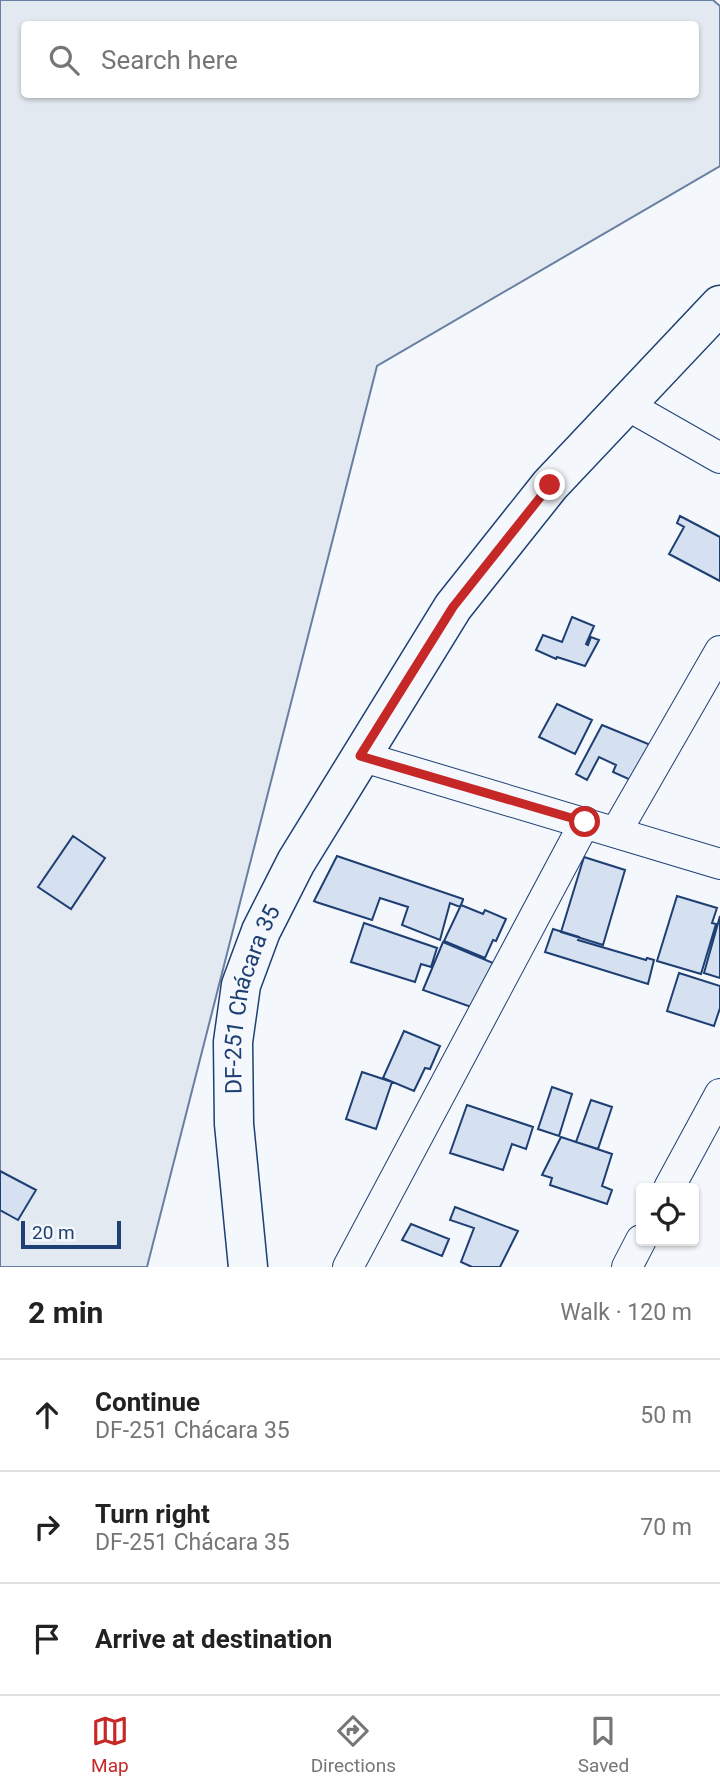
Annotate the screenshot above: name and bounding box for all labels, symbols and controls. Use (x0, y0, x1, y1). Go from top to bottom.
search box (21, 21, 699, 98)
icon: search (45, 41, 83, 79)
text: Search here (101, 45, 238, 75)
route end (534, 469, 565, 500)
route start (569, 806, 600, 837)
street label: DF-251 Chácara 35 (219, 900, 286, 1094)
map controls (636, 1183, 699, 1246)
button: locate (636, 1183, 699, 1246)
scale bar (21, 1218, 121, 1250)
text: 20 m (32, 1221, 75, 1244)
text: 2 min (28, 1295, 103, 1330)
text: Walk · 120 m (560, 1299, 692, 1326)
text: Continue (95, 1387, 200, 1417)
icon: ahead (28, 1396, 66, 1434)
text: 50 m (640, 1402, 692, 1429)
text: DF-251 Chácara 35 (95, 1417, 290, 1444)
text: Turn right (95, 1499, 210, 1529)
icon: right (28, 1508, 66, 1546)
text: 70 m (640, 1514, 692, 1541)
text: DF-251 Chácara 35 (95, 1529, 290, 1556)
icon: arrive (28, 1620, 66, 1658)
text: Arrive at destination (95, 1624, 332, 1654)
tab: Map (91, 1712, 129, 1777)
tab: Directions (311, 1712, 396, 1777)
tab: Saved (578, 1712, 629, 1777)

